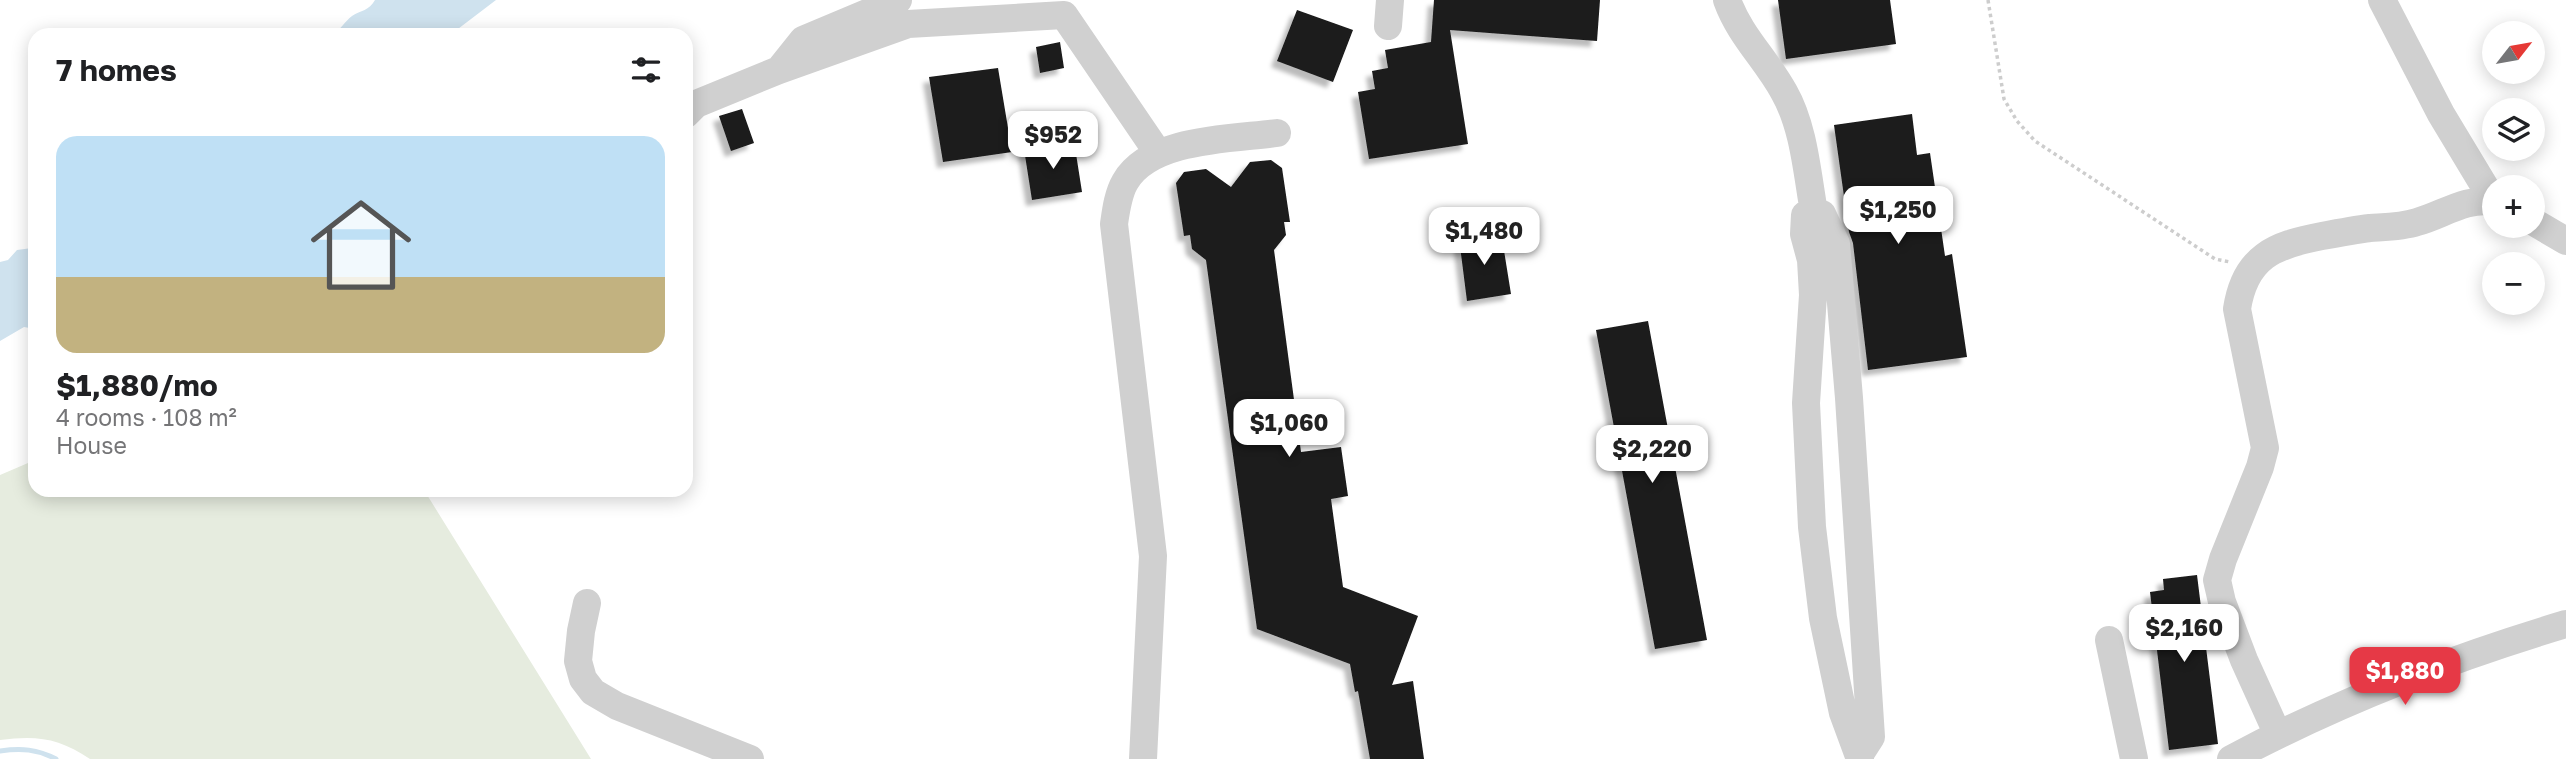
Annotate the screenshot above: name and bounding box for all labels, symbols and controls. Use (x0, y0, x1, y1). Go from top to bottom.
north arrow (2482, 21, 2544, 84)
map controls (2482, 21, 2545, 315)
icon: filters (627, 51, 665, 89)
text: 7 homes (56, 52, 177, 88)
button: layers (2482, 98, 2545, 161)
pin: $952 (1012, 111, 1094, 171)
text: $952 (1024, 120, 1082, 148)
button: + (2482, 175, 2545, 238)
icon: home (298, 182, 424, 308)
pin: $1,250 (1841, 187, 1955, 246)
text: $1,250 (1859, 195, 1937, 223)
pin: $1,480 (1427, 208, 1541, 267)
text: $1,480 (1445, 216, 1523, 244)
button: − (2482, 252, 2545, 315)
text: $1,880/mo (56, 367, 218, 403)
pin: $1,060 (1232, 400, 1346, 459)
text: 4 rooms · 108 m² (56, 403, 237, 431)
text: $1,060 (1249, 408, 1329, 436)
pin: $2,220 (1595, 426, 1709, 485)
text: House (56, 431, 127, 459)
text: $2,220 (1612, 434, 1692, 462)
pin: $2,160 (2127, 604, 2241, 664)
text: $2,160 (2145, 613, 2223, 641)
pin: $1,880 (2348, 648, 2462, 707)
text: $1,880 (2365, 656, 2445, 684)

